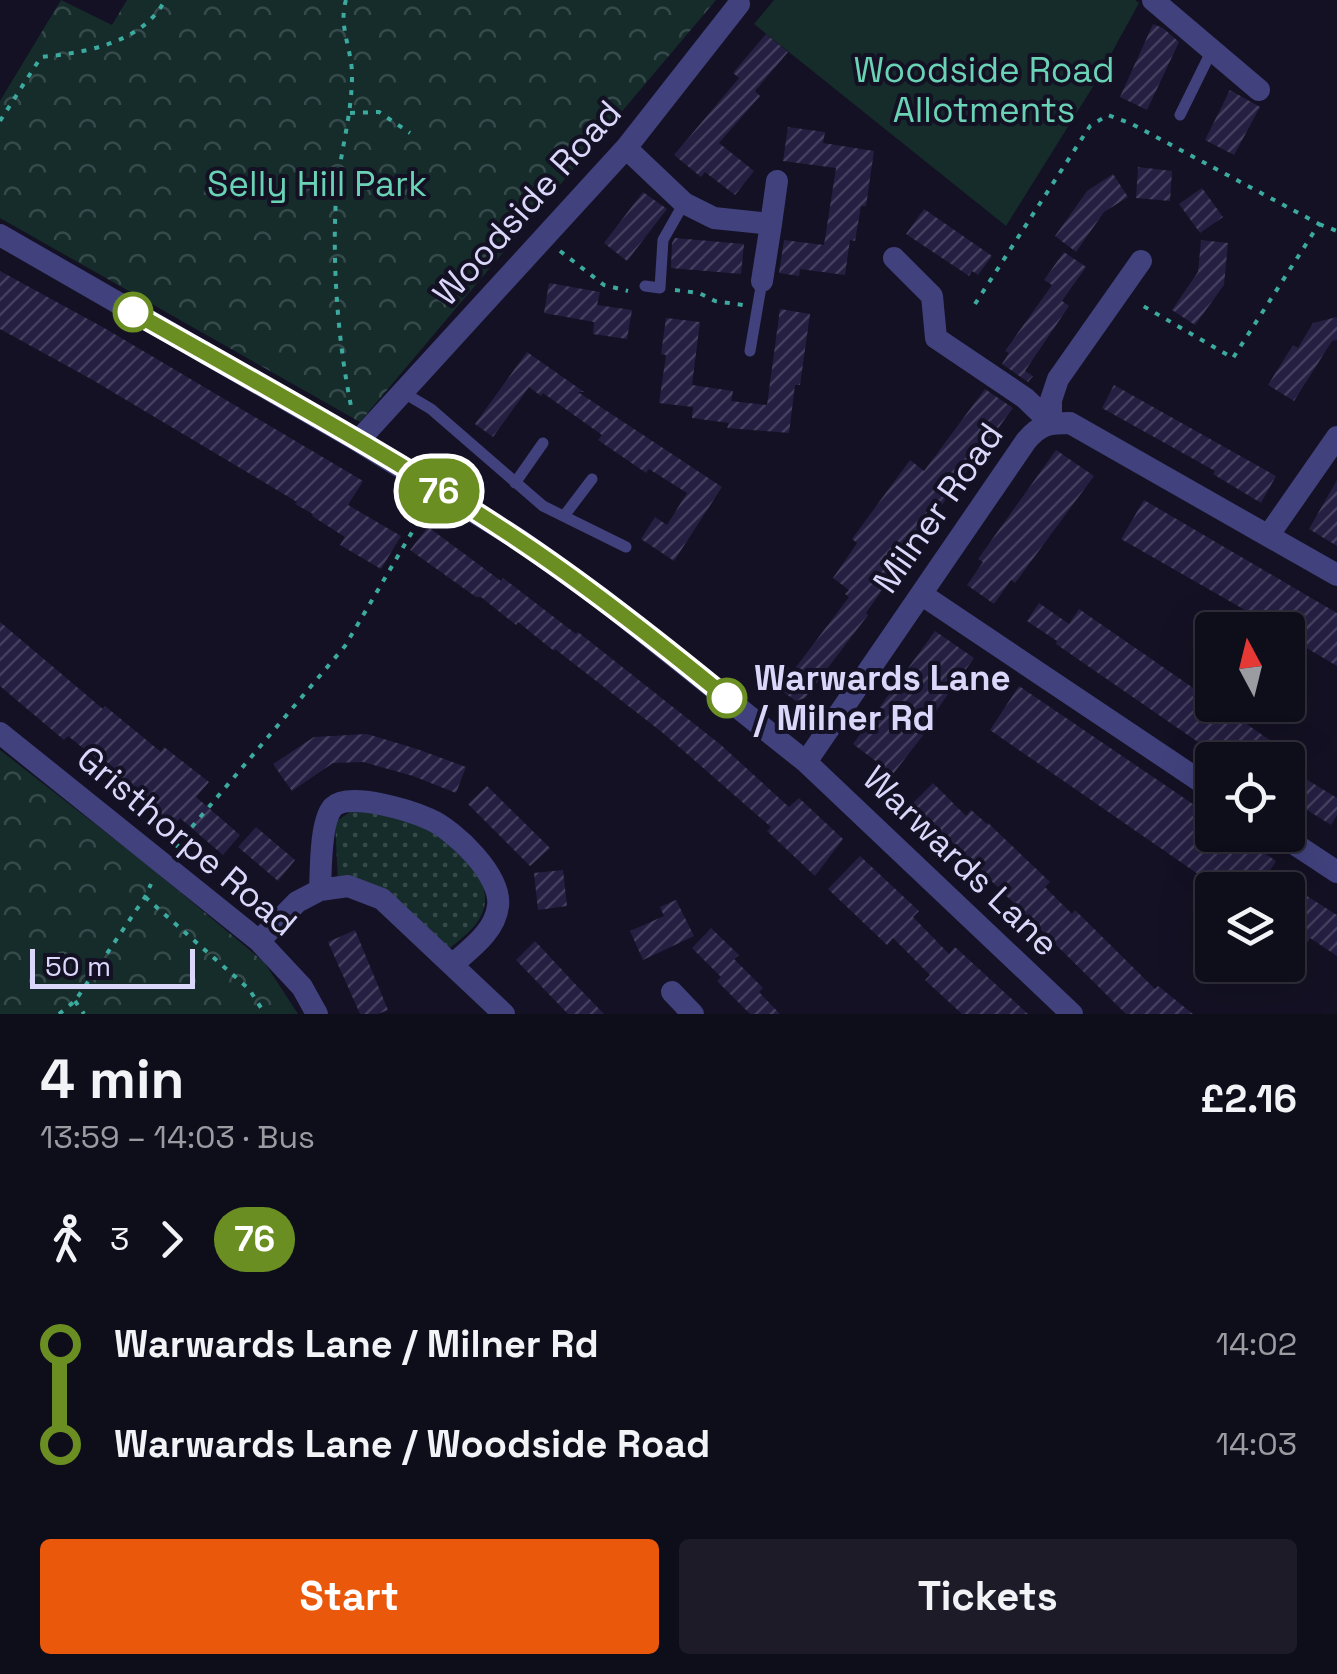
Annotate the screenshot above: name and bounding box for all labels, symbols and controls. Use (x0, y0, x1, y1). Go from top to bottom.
park label: Woodside Road Allotments (853, 48, 1115, 132)
street label: Woodside Road (423, 91, 631, 315)
park label: Selly Hill Park (207, 162, 427, 206)
unlabelled marker (114, 293, 152, 331)
street label: Milner Road (863, 414, 1013, 602)
line badge: 76 (394, 458, 484, 524)
text: 76 (419, 469, 459, 513)
north arrow (1195, 612, 1305, 722)
map controls (1195, 612, 1305, 982)
place label: Warwards Lane / Milner Rd (753, 656, 1011, 740)
marker: Warwards Lane / Milner Rd (708, 679, 746, 717)
street label: Gristhorpe Road (68, 736, 306, 946)
button: locate (1195, 742, 1305, 852)
street label: Warwards Lane (854, 756, 1068, 966)
button: layers (1195, 872, 1305, 982)
scale bar (30, 944, 195, 988)
text: 50 m (45, 948, 111, 984)
text: 4 min (40, 1044, 184, 1114)
text: £2.16 (1200, 1075, 1297, 1123)
text: 13:59 – 14:03 · Bus (40, 1117, 315, 1157)
icon: walk (40, 1212, 95, 1267)
icon: forward (144, 1212, 199, 1267)
text: 76 (234, 1217, 275, 1261)
text: 3 (110, 1219, 129, 1259)
text: Warwards Lane / Milner Rd (114, 1320, 599, 1368)
text: 14:02 (1216, 1324, 1297, 1364)
text: Warwards Lane / Woodside Road (114, 1420, 710, 1468)
text: 14:03 (1216, 1424, 1297, 1464)
button: Start (40, 1539, 659, 1654)
button: Tickets (679, 1539, 1297, 1654)

